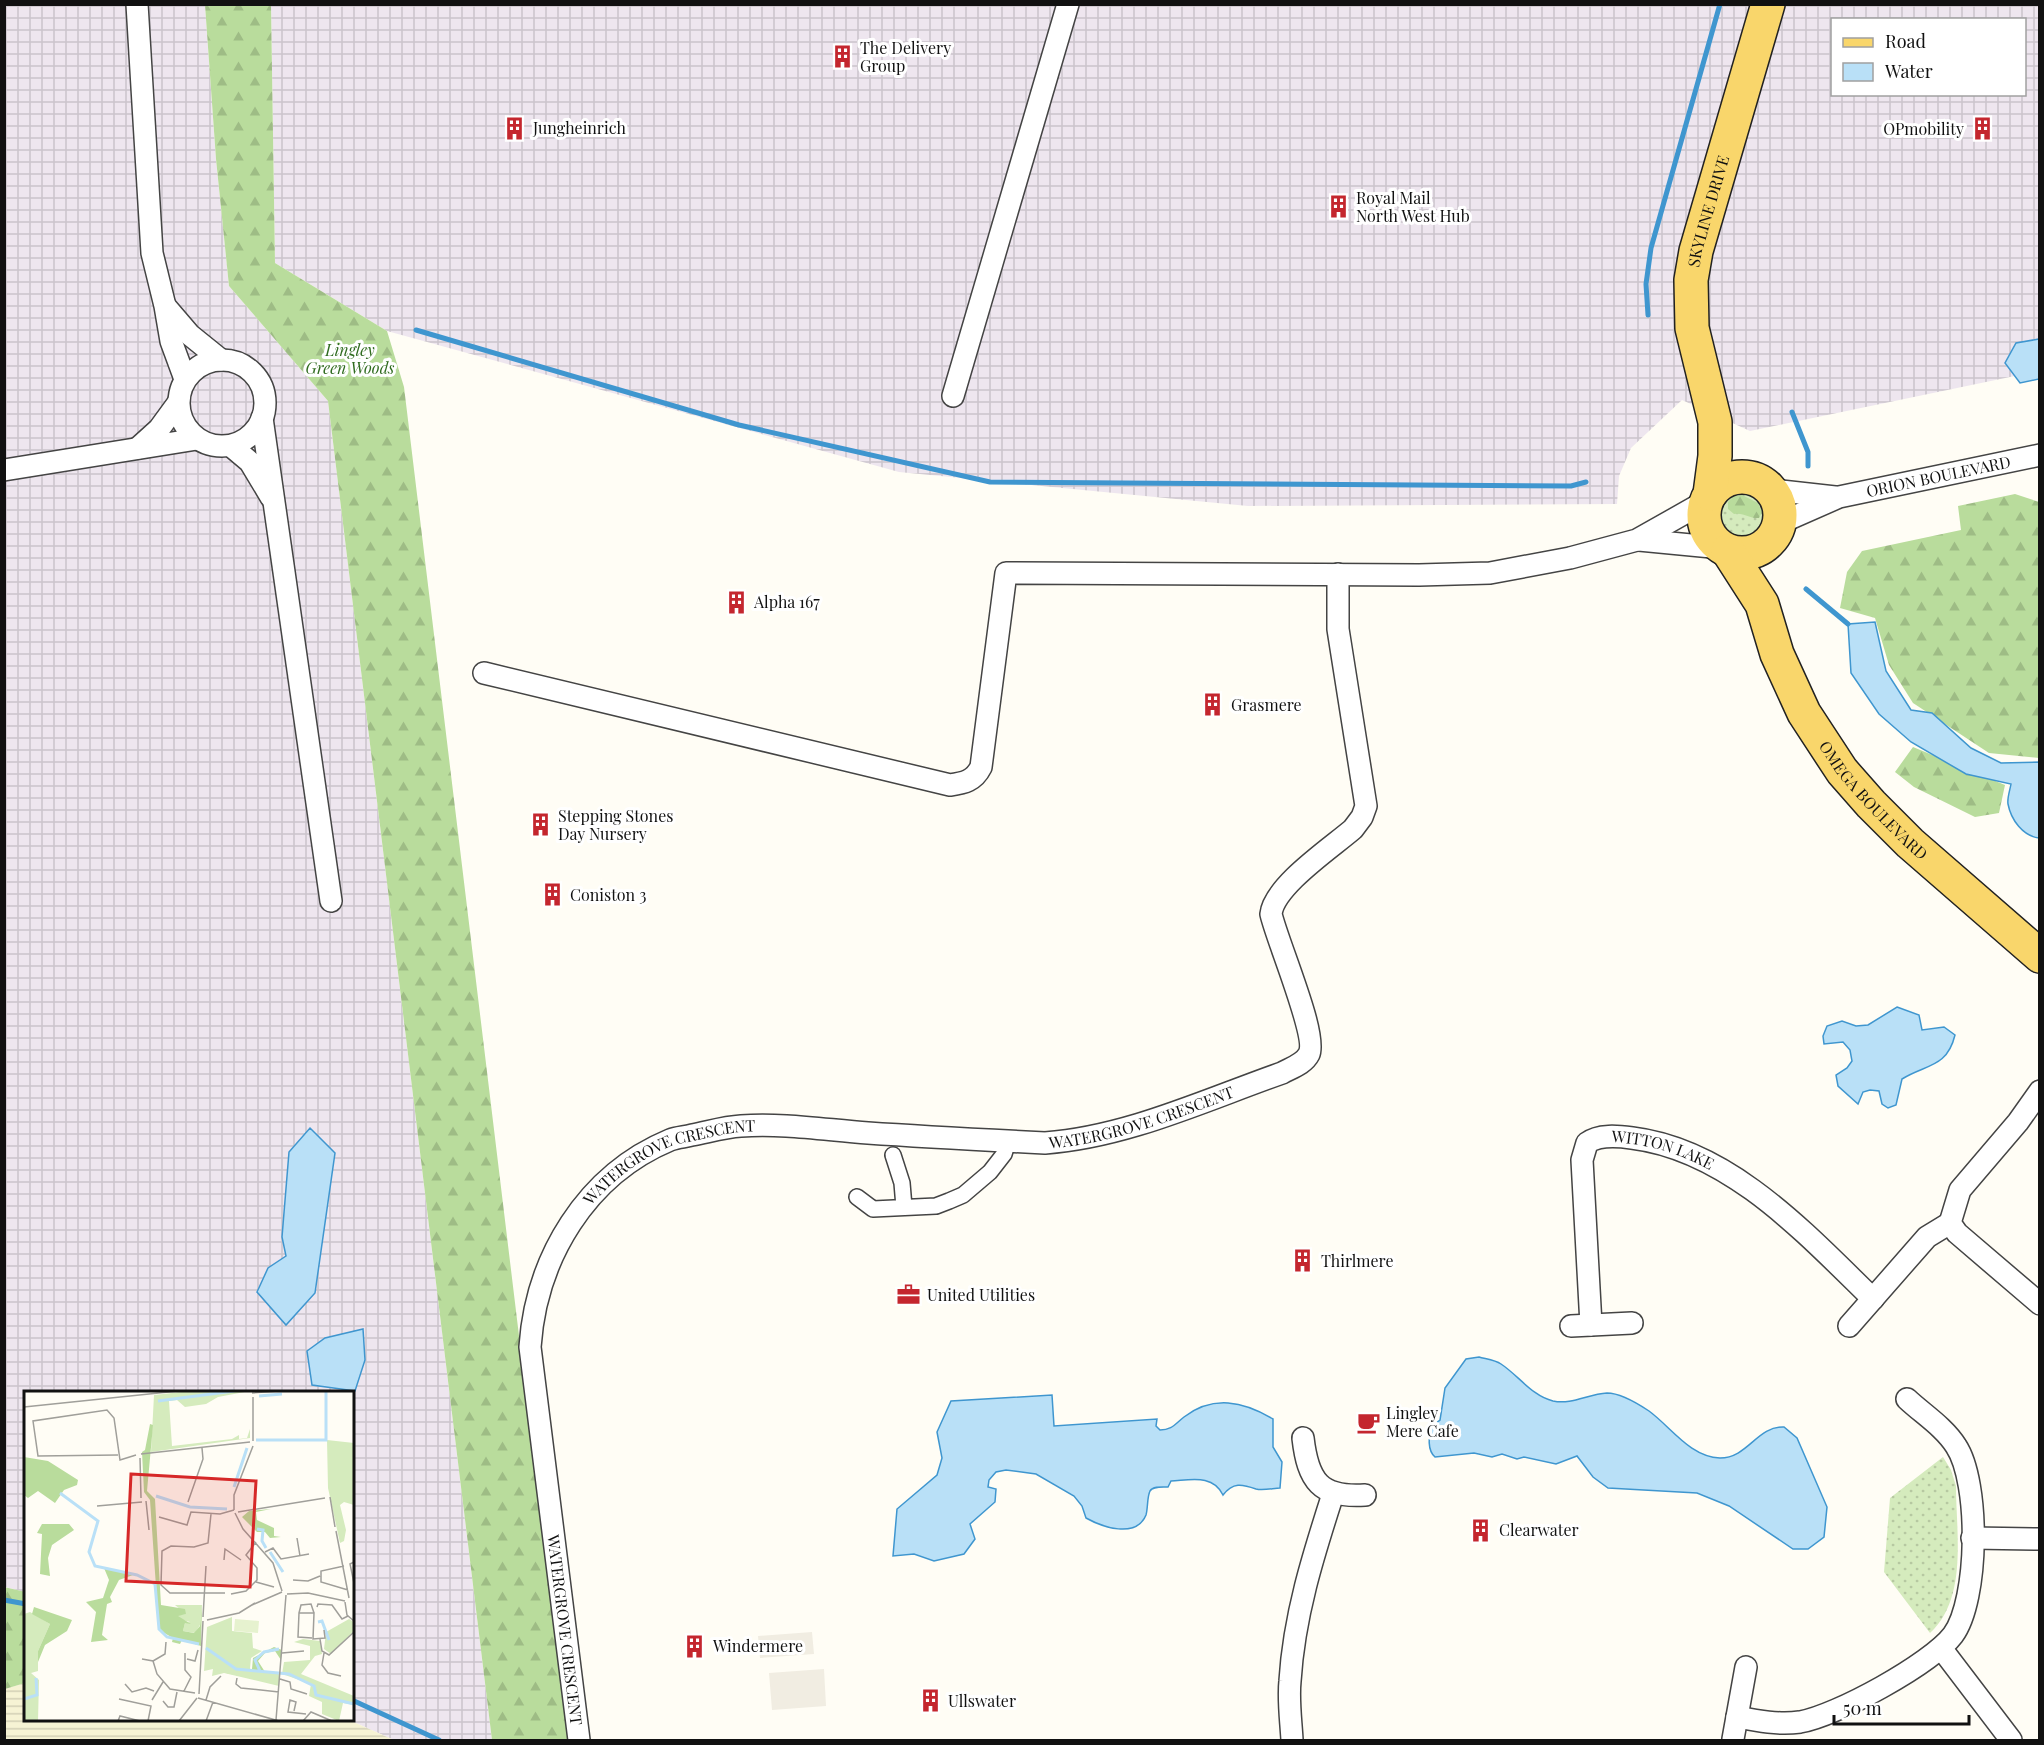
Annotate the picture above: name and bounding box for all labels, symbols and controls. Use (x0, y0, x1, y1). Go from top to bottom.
legend (1831, 18, 2026, 96)
text: Road (1885, 29, 1926, 53)
place label: The Delivery Group (860, 37, 951, 76)
building icon: The Delivery Group (829, 44, 855, 70)
text: Water (1884, 59, 1933, 83)
building icon: Jungheinrich (502, 115, 528, 141)
building icon: OPmobility (1969, 116, 1995, 142)
place label: Jungheinrich (532, 117, 626, 138)
place label: OPmobility (1883, 118, 1964, 139)
street label: SKYLINE DRIVE (1682, 153, 1733, 269)
place label: Royal Mail North West Hub (1356, 187, 1470, 226)
building icon: Royal Mail North West Hub (1325, 194, 1351, 220)
park label: Lingley Green Woods (306, 339, 394, 378)
street label: ORION BOULEVARD (1864, 450, 2012, 501)
building icon: Alpha 167 (723, 589, 749, 615)
place label: Alpha 167 (753, 591, 820, 612)
building icon: Grasmere (1200, 692, 1226, 718)
place label: Grasmere (1231, 694, 1302, 715)
street label: OMEGA BOULEVARD (1815, 736, 1932, 864)
place label: Stepping Stones Day Nursery (558, 805, 673, 844)
building icon: Stepping Stones Day Nursery (527, 812, 553, 838)
building icon: Coniston 3 (539, 882, 565, 908)
place label: Coniston 3 (570, 884, 646, 905)
street label: WATERGROVE CRESCENT (1047, 1081, 1237, 1153)
street label: WATERGROVE CRESCENT (577, 1114, 756, 1209)
street label: WITTON LAKE (1610, 1125, 1718, 1174)
building icon: Thirlmere (1290, 1248, 1316, 1274)
place label: Thirlmere (1321, 1250, 1394, 1271)
office icon: United Utilities (896, 1282, 922, 1308)
place label: United Utilities (927, 1284, 1035, 1305)
inset map (24, 1391, 354, 1721)
place label: Lingley Mere Cafe (1386, 1402, 1459, 1441)
cafe icon: Lingley Mere Cafe (1355, 1409, 1381, 1435)
building icon: Clearwater (1468, 1517, 1494, 1543)
place label: Clearwater (1499, 1519, 1579, 1540)
street label: WATERGROVE CRESCENT (543, 1533, 588, 1726)
building icon: Windermere (682, 1633, 708, 1659)
place label: Windermere (712, 1635, 803, 1656)
building icon: Ullswater (917, 1688, 943, 1714)
scale bar (1834, 1688, 1969, 1726)
place label: Ullswater (948, 1690, 1016, 1711)
text: 50 m (1843, 1696, 1882, 1720)

